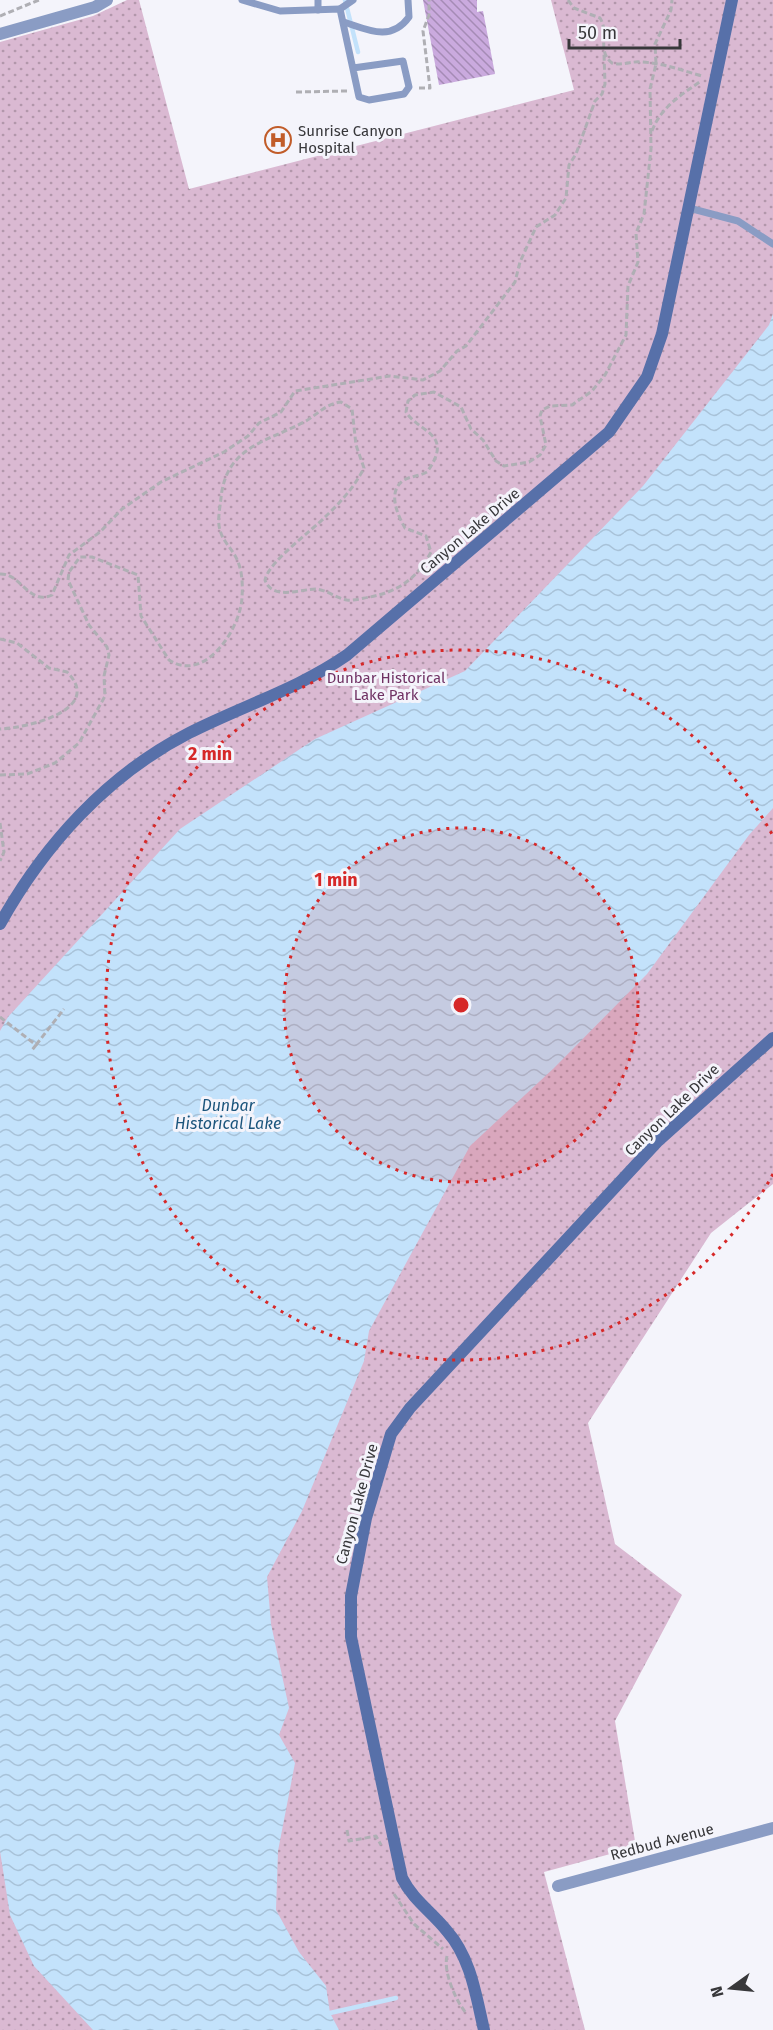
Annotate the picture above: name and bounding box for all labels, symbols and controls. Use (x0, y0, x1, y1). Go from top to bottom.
scale bar (569, 12, 680, 50)
text: 50 m (578, 22, 617, 44)
place label: Sunrise Canyon Hospital (298, 122, 403, 157)
hospital icon: Sunrise Canyon Hospital (263, 125, 293, 155)
street label: Canyon Lake Drive (417, 484, 523, 578)
park label: Dunbar Historical Lake Park (327, 669, 446, 704)
text: 2 min (188, 743, 232, 765)
text: 1 min (314, 869, 358, 891)
centre of rings (451, 995, 471, 1015)
street label: Canyon Lake Drive (621, 1060, 723, 1160)
water label: Dunbar Historical Lake (175, 1096, 281, 1133)
street label: Canyon Lake Drive (332, 1442, 382, 1566)
street label: Redbud Avenue (608, 1820, 716, 1864)
north arrow (701, 1958, 761, 2018)
text: N (706, 1984, 728, 1999)

